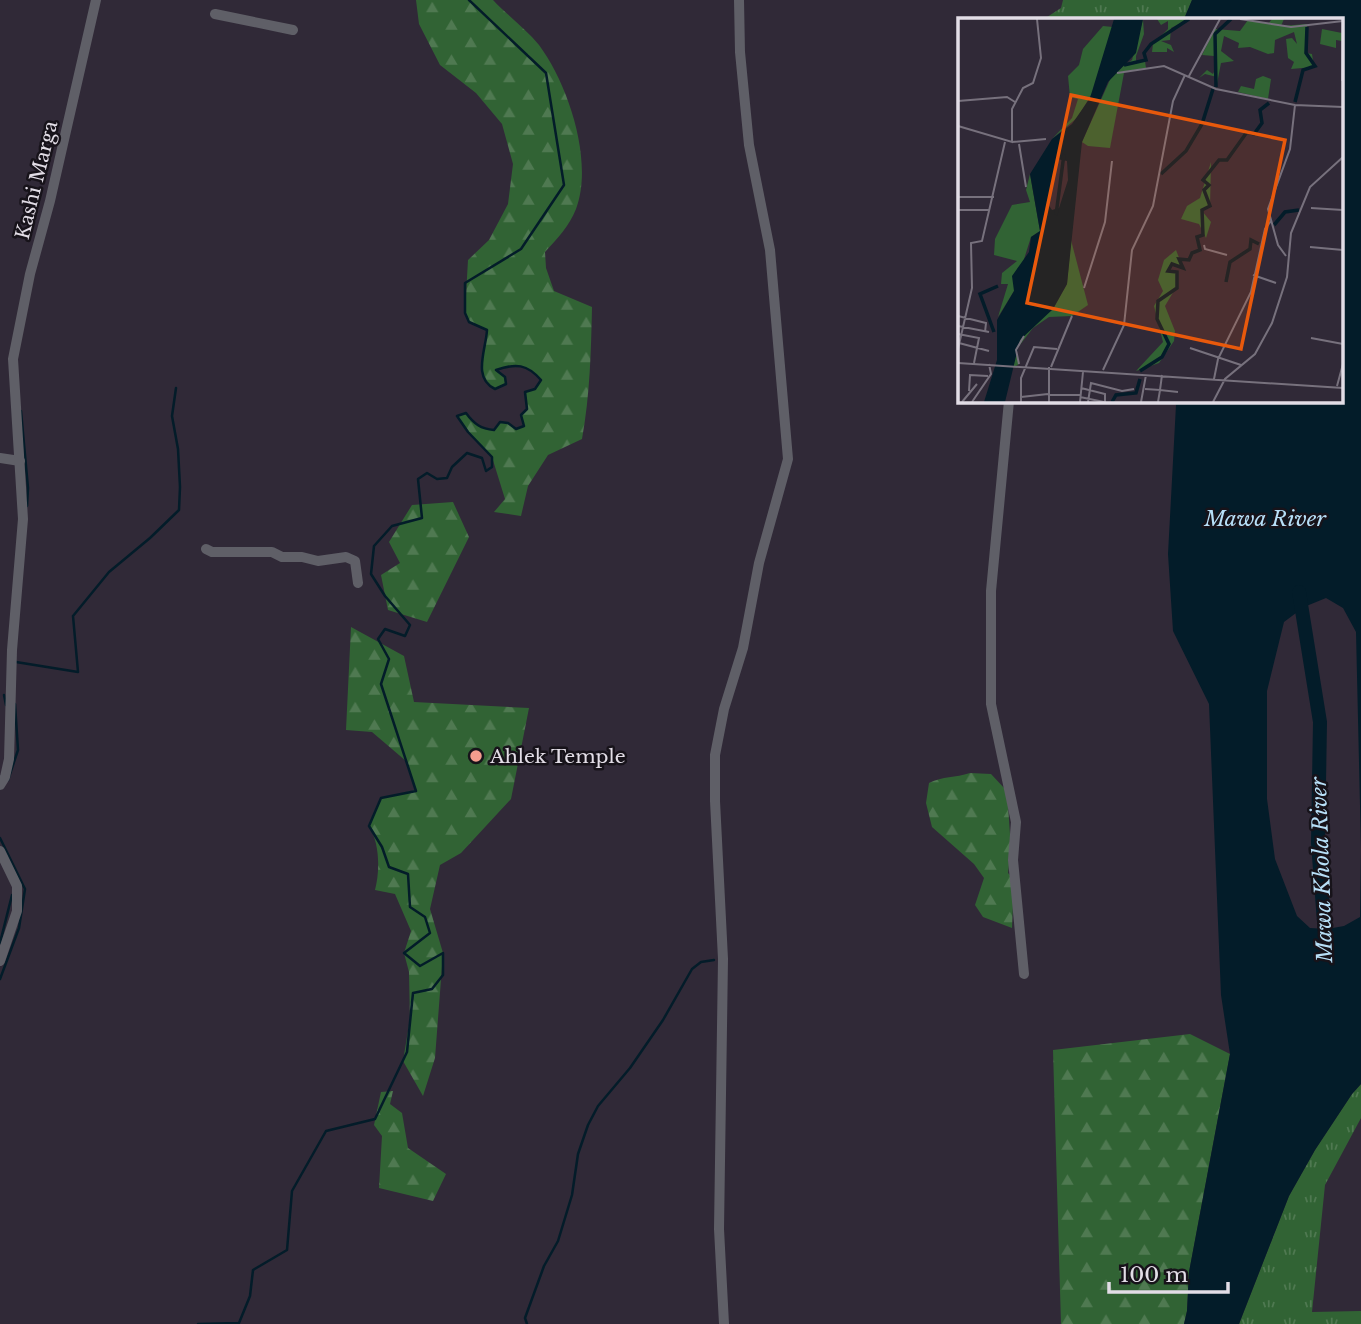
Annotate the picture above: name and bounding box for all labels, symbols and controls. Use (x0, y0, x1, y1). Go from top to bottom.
inset map (958, 18, 1344, 402)
street label: Kashi Marga (11, 118, 62, 242)
water label: Mawa River (1203, 506, 1327, 532)
place label: Ahlek Temple (489, 745, 626, 768)
marker: Ahlek Temple (468, 748, 484, 764)
water label: Mawa Khola River (1306, 775, 1338, 964)
scale bar (1109, 1250, 1228, 1294)
text: 100 m (1120, 1262, 1188, 1288)

